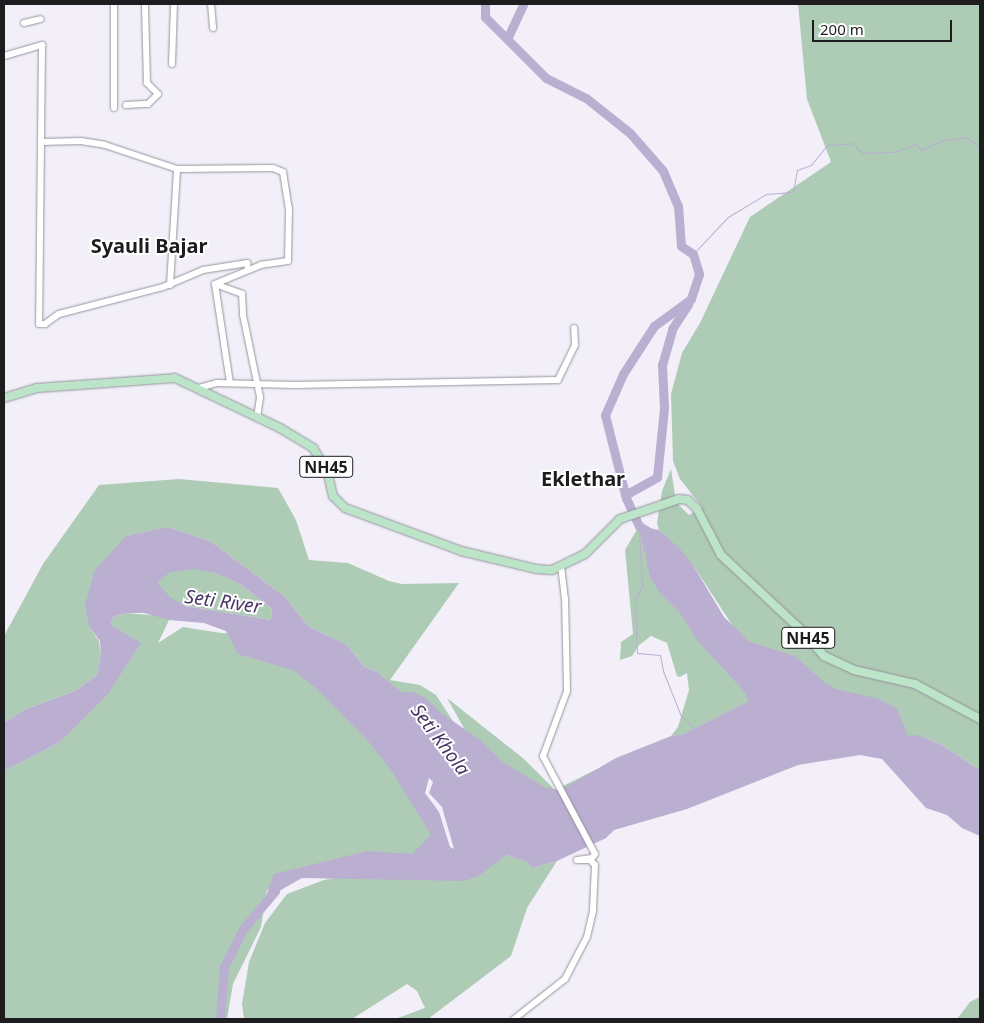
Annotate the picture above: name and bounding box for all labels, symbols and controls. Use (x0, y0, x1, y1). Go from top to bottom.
scale bar (814, 10, 954, 42)
text: 200 m (820, 19, 864, 39)
district label: Syauli Bajar (91, 233, 207, 257)
road number: NH45 (298, 454, 354, 481)
district label: Eklethar (541, 466, 625, 490)
water label: Seti River (183, 585, 263, 619)
road number: NH45 (780, 624, 836, 651)
water label: Seti Khola (406, 700, 474, 780)

